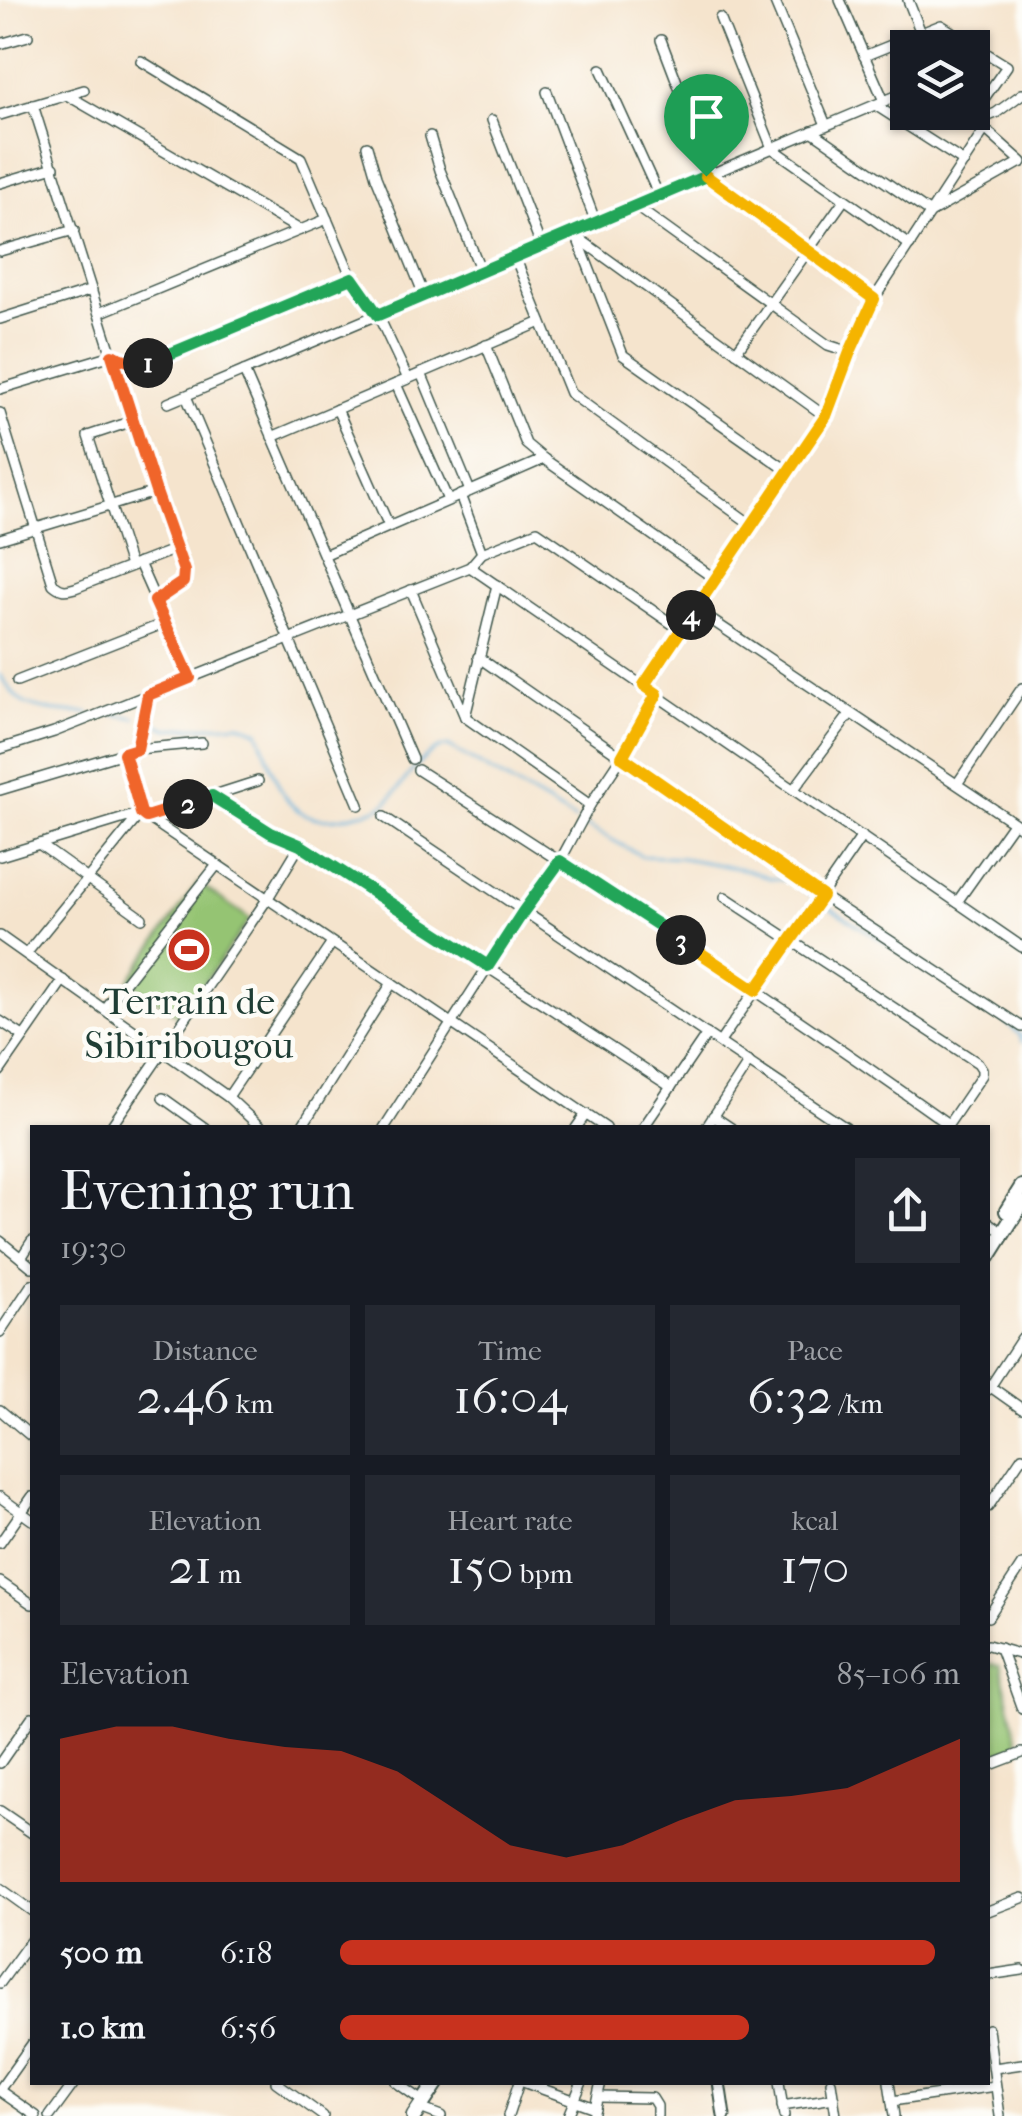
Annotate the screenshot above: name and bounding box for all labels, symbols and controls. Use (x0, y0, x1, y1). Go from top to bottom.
map controls (890, 30, 990, 130)
button: layers (890, 30, 990, 130)
pin (664, 74, 749, 177)
icon: arrive (679, 89, 734, 144)
pin: 1 (123, 338, 173, 388)
text: 1 (143, 346, 153, 379)
pin: 4 (666, 590, 716, 640)
text: 4 (683, 598, 699, 631)
pin: 2 (163, 779, 213, 829)
text: 2 (181, 787, 195, 820)
pin: 3 (656, 915, 706, 965)
text: 3 (675, 923, 687, 956)
sports icon: Terrain de Sibiribougou (166, 927, 212, 973)
place label: Terrain de Sibiribougou (84, 979, 294, 1068)
button: share (855, 1158, 960, 1263)
text: Evening run (60, 1159, 354, 1223)
text: 19:30 (60, 1229, 127, 1266)
text: Distance (152, 1334, 258, 1367)
text: Time (478, 1334, 542, 1367)
text: Pace (787, 1334, 843, 1367)
text: 2.46 (137, 1367, 230, 1426)
text: 16:04 (453, 1367, 567, 1426)
text: 6:32 (747, 1367, 832, 1426)
text: km (230, 1387, 273, 1420)
text: /km (832, 1387, 883, 1420)
text: Elevation (148, 1504, 262, 1537)
text: Heart rate (447, 1504, 573, 1537)
text: kcal (791, 1504, 839, 1537)
text: 21 (169, 1537, 212, 1596)
text: 150 (447, 1537, 514, 1596)
text: 170 (780, 1537, 850, 1596)
text: m (212, 1557, 241, 1590)
text: bpm (514, 1557, 573, 1590)
text: Elevation (60, 1655, 189, 1692)
text: 85–106 m (836, 1655, 960, 1692)
text: 500 m (60, 1934, 143, 1971)
text: 6:18 (220, 1934, 273, 1971)
text: 1.0 km (60, 2009, 145, 2046)
text: 6:56 (220, 2009, 276, 2046)

